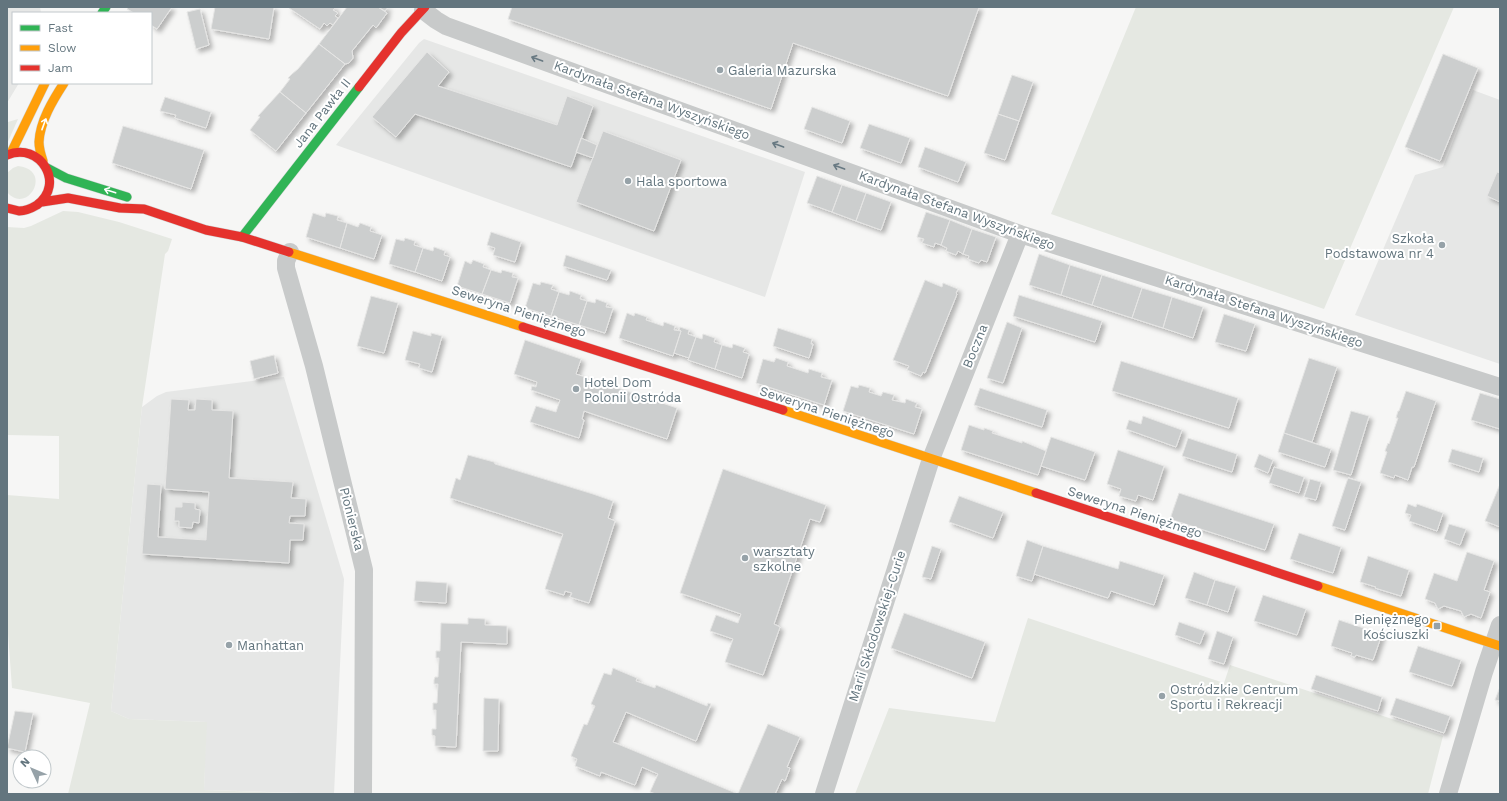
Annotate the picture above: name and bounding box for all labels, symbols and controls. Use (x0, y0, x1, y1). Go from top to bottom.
legend (12, 12, 152, 84)
text: Fast (48, 21, 73, 35)
text: Slow (48, 41, 76, 55)
one-way arrow (532, 54, 544, 62)
street label: Kardynała Stefana Wyszyńskiego (552, 57, 752, 143)
text: Jam (48, 61, 73, 75)
place label: Galeria Mazurska (728, 63, 837, 78)
marker: Galeria Mazurska (715, 65, 725, 75)
street label: Jana Pawła II (290, 75, 354, 151)
one-way arrow (41, 118, 49, 130)
one-way arrow (772, 141, 784, 149)
one-way arrow (833, 163, 845, 171)
street label: Kardynała Stefana Wyszyńskiego (857, 167, 1057, 253)
place label: Hala sportowa (636, 174, 728, 189)
marker: Hala sportowa (623, 176, 633, 186)
one-way arrow (104, 187, 117, 194)
place label: Szkoła Podstawowa nr 4 (1325, 231, 1435, 261)
marker: Szkoła Podstawowa nr 4 (1437, 240, 1447, 250)
street label: Kardynała Stefana Wyszyńskiego (1163, 272, 1365, 350)
street label: Seweryna Pieniężnego (450, 282, 588, 340)
street label: Boczna (959, 321, 991, 370)
place label: Hotel Dom Polonii Ostróda (584, 375, 682, 405)
street label: Seweryna Pieniężnego (758, 383, 896, 441)
marker: Hotel Dom Polonii Ostróda (571, 384, 581, 394)
street label: Seweryna Pieniężnego (1066, 483, 1204, 541)
street label: Pionierska (337, 486, 367, 553)
place label: warsztaty szkolne (753, 544, 815, 574)
street label: Marii Skłodowskiej-Curie (845, 549, 909, 703)
marker: warsztaty szkolne (740, 553, 750, 563)
place label: Pieniężnego Kościuszki (1354, 612, 1429, 642)
marker: Pieniężnego Kościuszki (1432, 621, 1442, 631)
place label: Manhattan (237, 638, 304, 653)
marker: Manhattan (224, 640, 234, 650)
place label: Ostródzkie Centrum Sportu i Rekreacji (1170, 682, 1298, 712)
marker: Ostródzkie Centrum Sportu i Rekreacji (1157, 691, 1167, 701)
north arrow (12, 749, 52, 789)
text: N (18, 755, 33, 770)

